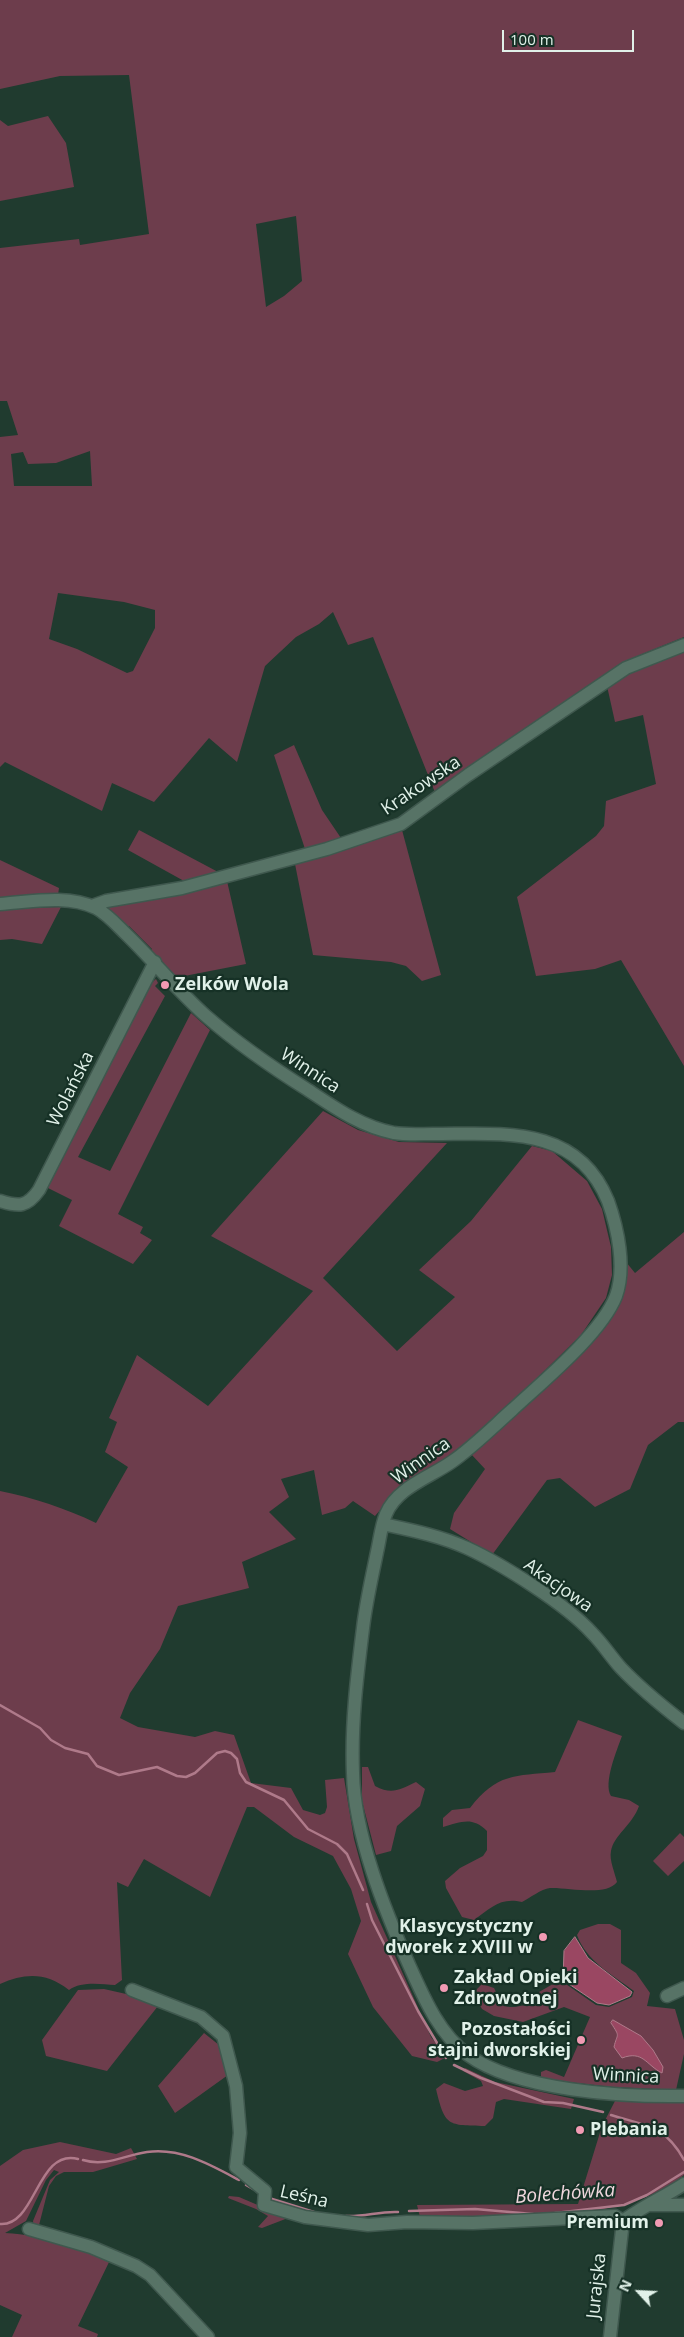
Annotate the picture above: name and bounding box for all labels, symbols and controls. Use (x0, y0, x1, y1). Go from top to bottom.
scale bar (504, 20, 636, 52)
text: 100 m (510, 29, 554, 49)
street label: Krakowska (377, 752, 465, 820)
place label: Zelków Wola (175, 974, 289, 996)
marker: Zelków Wola (159, 979, 171, 991)
street label: Winnica (276, 1044, 344, 1098)
street label: Wolańska (43, 1048, 99, 1130)
street label: Winnica (388, 1433, 454, 1489)
street label: Akacjowa (520, 1555, 596, 1617)
place label: Klasycystyczny dworek z XVIII w (385, 1916, 533, 1958)
marker: Klasycystyczny dworek z XVIII w (537, 1931, 549, 1943)
place label: Zakład Opieki Zdrowotnej (454, 1967, 577, 2010)
marker: Zakład Opieki Zdrowotnej (438, 1982, 450, 1994)
place label: Pozostałości stajni dworskiej (428, 2019, 571, 2062)
marker: Pozostałości stajni dworskiej (575, 2034, 587, 2046)
street label: Winnica (592, 2063, 660, 2089)
place label: Plebania (590, 2119, 668, 2141)
marker: Plebania (574, 2124, 586, 2136)
water label: Bolechówka (514, 2179, 616, 2209)
street label: Leśna (278, 2181, 330, 2213)
place label: Premium (566, 2212, 649, 2234)
marker: Premium (653, 2217, 665, 2229)
street label: Jurajska (583, 2252, 611, 2320)
north arrow (614, 2267, 664, 2317)
text: N (614, 2276, 636, 2295)

